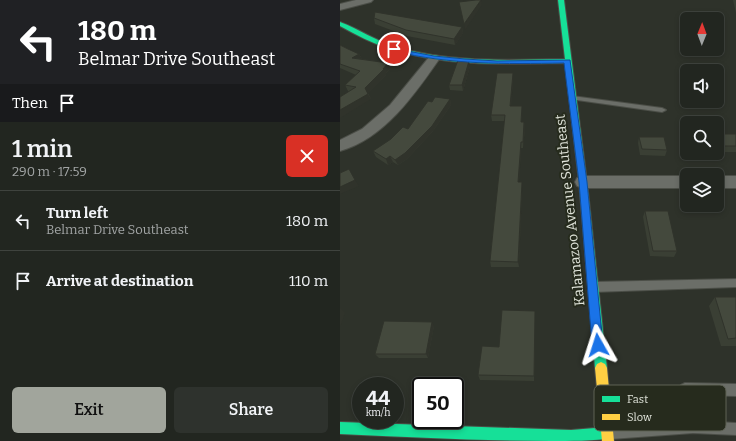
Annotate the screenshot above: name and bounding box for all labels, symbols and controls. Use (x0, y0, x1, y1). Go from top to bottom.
north arrow (680, 12, 724, 56)
map controls (680, 12, 724, 212)
text: 180 m (78, 14, 156, 47)
icon: left (12, 16, 64, 68)
pin (377, 32, 411, 66)
icon: arrive (383, 38, 405, 60)
text: Belmar Drive Southeast (78, 48, 275, 70)
button: sound (680, 64, 724, 108)
icon: arrive (56, 92, 78, 114)
text: Then (12, 94, 48, 112)
street label: Kalamazoo Avenue Southeast (551, 113, 589, 307)
button: search (680, 116, 724, 160)
text: 1 min (12, 135, 72, 163)
button: close (286, 135, 328, 177)
text: 290 m · 17:59 (12, 164, 87, 179)
button: layers (680, 168, 724, 212)
text: Turn left (46, 204, 108, 222)
icon: left (12, 210, 34, 232)
text: 180 m (286, 212, 328, 230)
text: Belmar Drive Southeast (46, 222, 189, 237)
icon: arrive (12, 270, 34, 292)
text: Arrive at destination (46, 272, 193, 290)
text: 110 m (289, 272, 328, 290)
position arrow (577, 324, 619, 366)
speed limit sign: 50 (412, 377, 464, 429)
legend (594, 385, 726, 431)
text: 44 (366, 386, 390, 410)
button: Exit (12, 387, 166, 433)
button: Share (174, 387, 328, 433)
text: Fast (627, 393, 648, 406)
text: km/h (366, 407, 390, 419)
text: Slow (627, 411, 652, 424)

